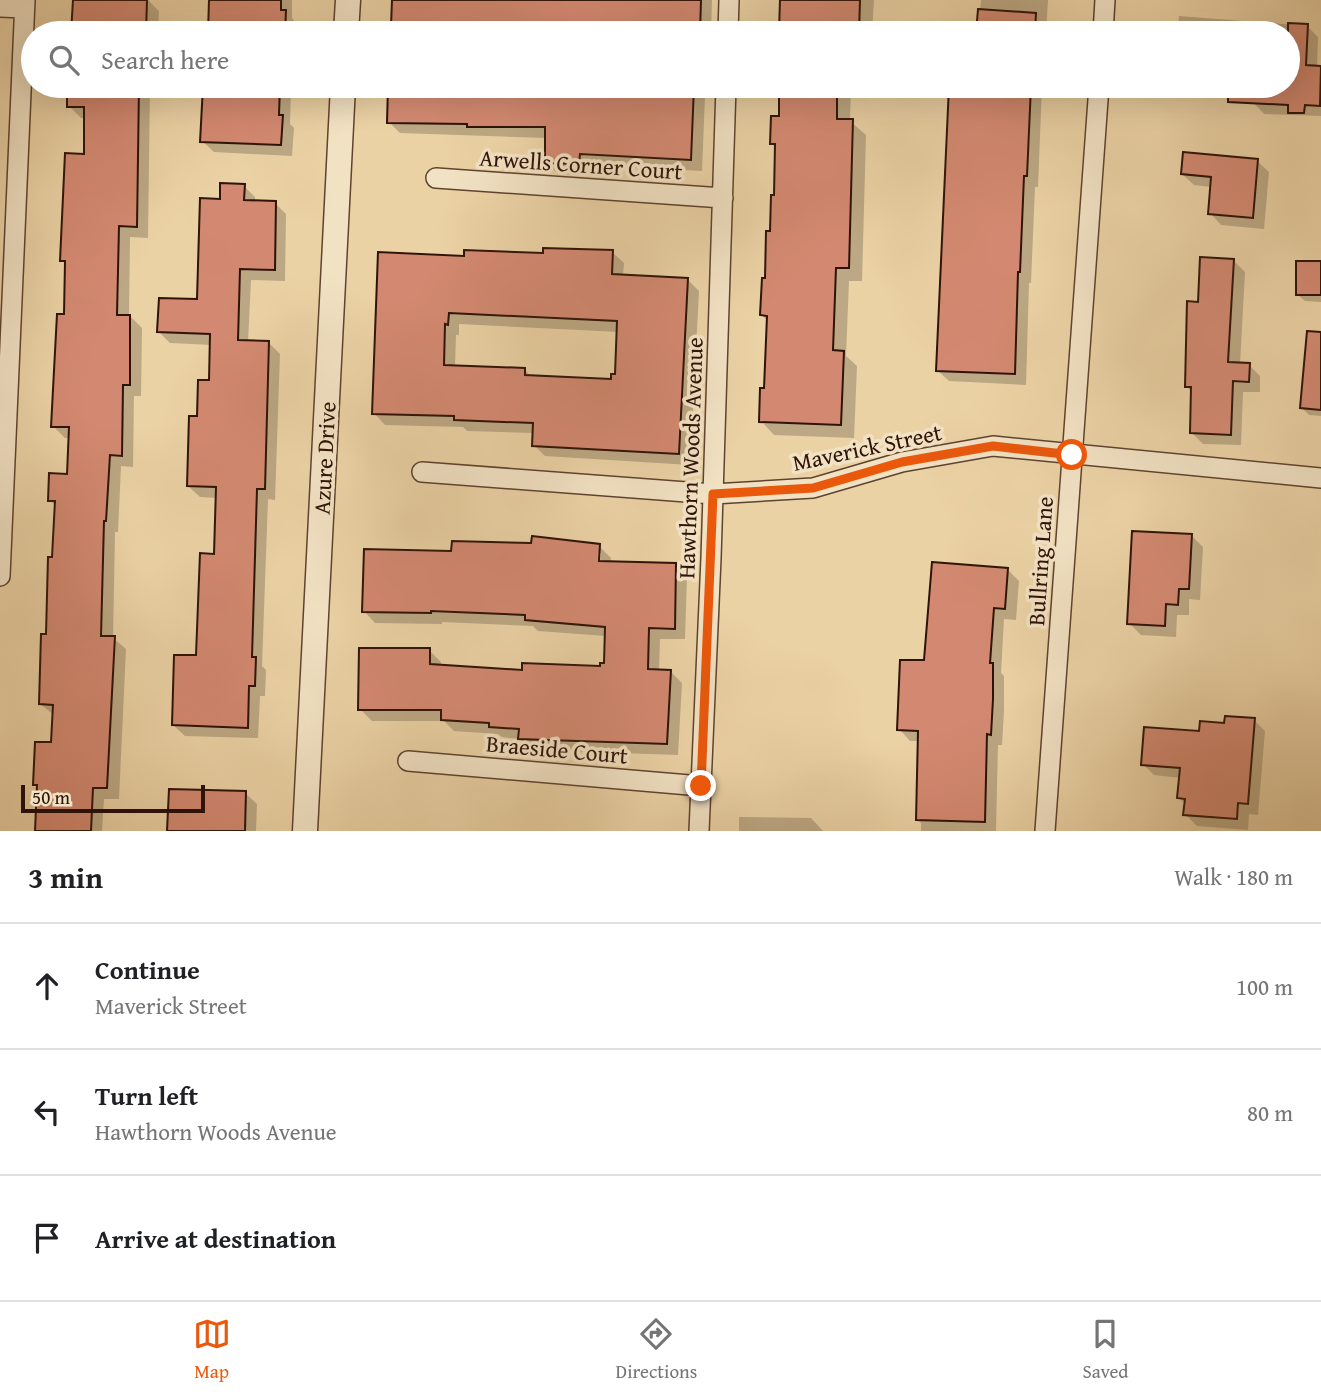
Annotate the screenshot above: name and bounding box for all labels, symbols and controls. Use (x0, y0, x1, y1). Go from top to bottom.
search box (21, 21, 1300, 98)
text: Search here (101, 40, 229, 79)
icon: search (45, 41, 83, 79)
street label: Arwells Corner Court (478, 140, 684, 188)
street label: Hawthorn Woods Avenue (669, 337, 711, 579)
street label: Azure Drive (305, 401, 343, 515)
street label: Maverick Street (789, 415, 945, 479)
route start (1056, 439, 1087, 470)
street label: Bullring Lane (1019, 495, 1061, 627)
street label: Braeside Court (485, 726, 629, 772)
route end (685, 770, 716, 801)
scale bar (21, 782, 205, 814)
text: 50 m (32, 783, 70, 811)
text: 3 min (28, 855, 103, 899)
text: Walk · 180 m (1174, 860, 1293, 893)
text: Continue (95, 950, 200, 989)
icon: ahead (28, 967, 66, 1005)
text: 100 m (1236, 970, 1293, 1003)
text: Maverick Street (95, 989, 247, 1022)
text: Turn left (95, 1076, 198, 1115)
icon: left (28, 1093, 66, 1131)
text: 80 m (1247, 1096, 1293, 1129)
text: Hawthorn Woods Avenue (95, 1115, 337, 1148)
icon: arrive (28, 1219, 66, 1257)
text: Arrive at destination (95, 1219, 336, 1258)
tab: Map (193, 1315, 231, 1385)
tab: Directions (616, 1315, 697, 1385)
tab: Saved (1082, 1315, 1128, 1385)

